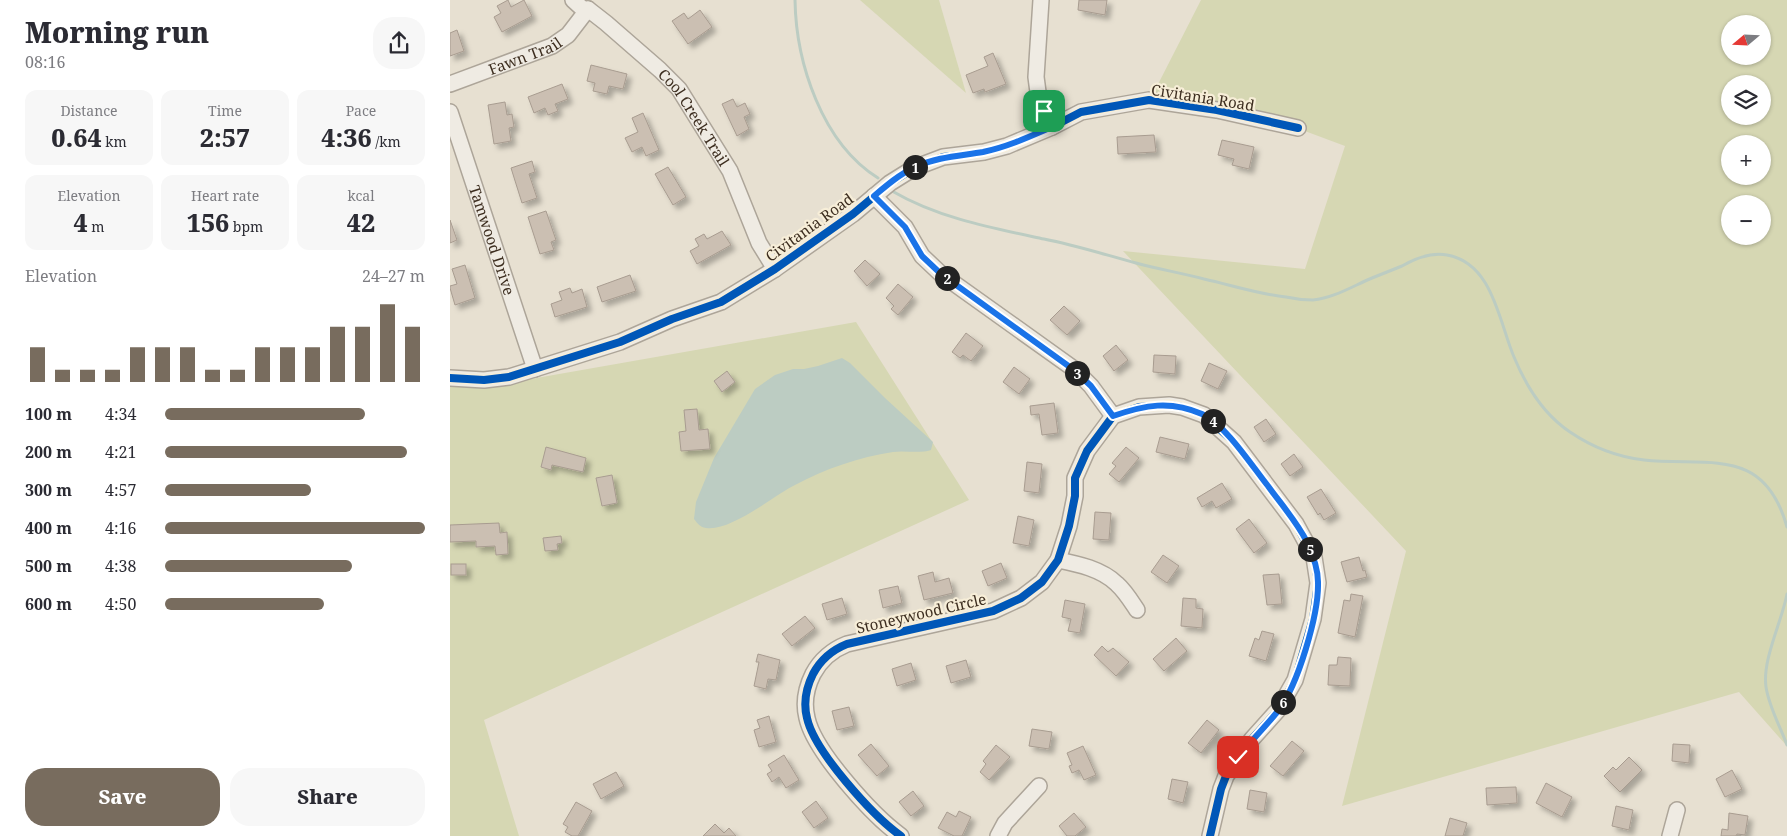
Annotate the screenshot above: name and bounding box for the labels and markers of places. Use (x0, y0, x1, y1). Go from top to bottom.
pin (1023, 90, 1065, 132)
pin: 1 (902, 154, 928, 180)
pin: 2 (934, 266, 960, 290)
pin: 3 (1064, 360, 1090, 386)
pin: 4 (1200, 408, 1226, 434)
pin: 5 (1298, 536, 1322, 562)
pin: 6 (1270, 690, 1296, 714)
pin (1217, 736, 1259, 778)

